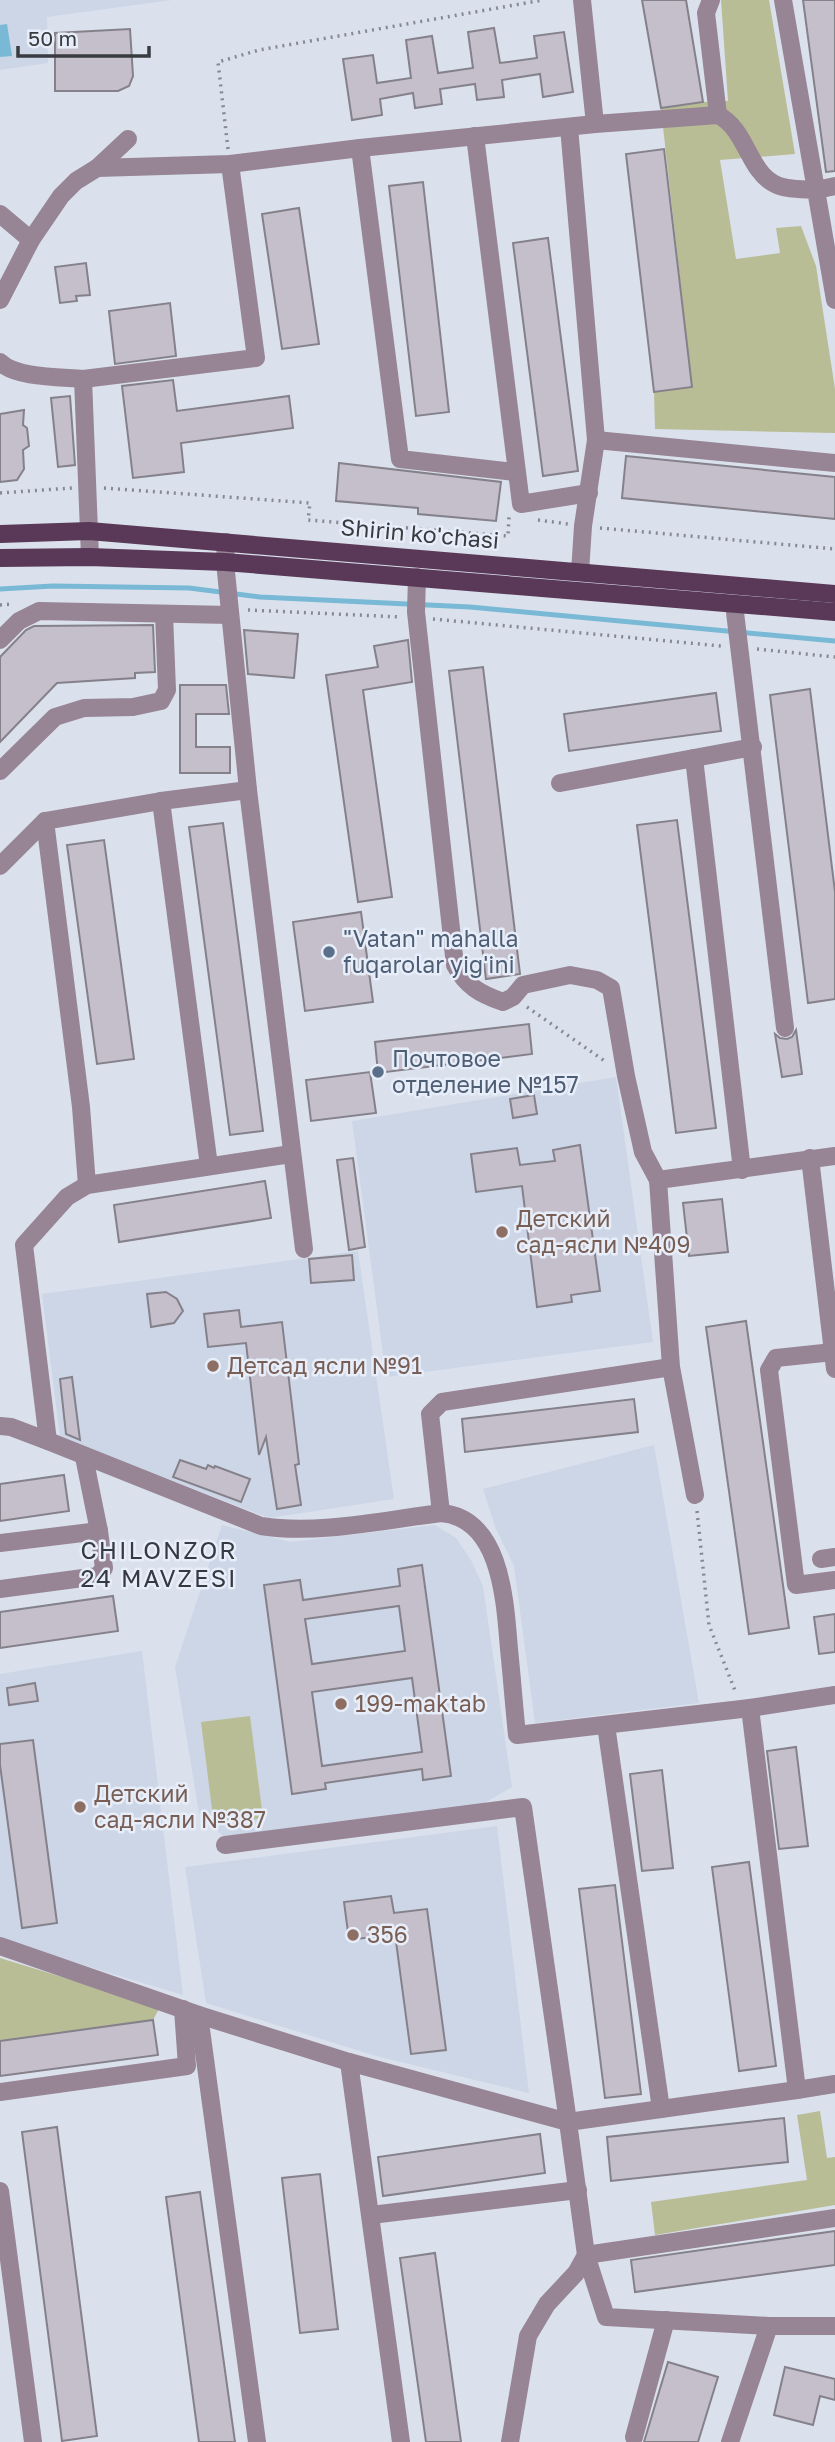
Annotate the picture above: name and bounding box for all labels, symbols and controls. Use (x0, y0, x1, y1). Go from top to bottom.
scale bar (18, 14, 149, 58)
text: 50 m (28, 25, 77, 51)
street label: Shirin ko'chasi (340, 512, 501, 554)
place label: "Vatan" mahalla fuqarolar yig'ini (343, 924, 519, 978)
marker: "Vatan" mahalla fuqarolar yig'ini (321, 944, 337, 960)
place label: Почтовое отделение №157 (392, 1044, 579, 1098)
marker: Почтовое отделение №157 (370, 1064, 386, 1080)
place label: Детский сад-ясли №409 (516, 1204, 690, 1258)
marker: Детский сад-ясли №409 (494, 1224, 510, 1240)
place label: Детсад ясли №91 (227, 1351, 422, 1379)
marker: Детсад ясли №91 (205, 1358, 221, 1374)
district label: CHILONZOR 24 MAVZESI (80, 1535, 238, 1592)
place label: 199-maktab (355, 1689, 486, 1717)
marker: 199-maktab (333, 1696, 349, 1712)
place label: Детский сад-ясли №387 (94, 1779, 266, 1833)
marker: Детский сад-ясли №387 (72, 1799, 88, 1815)
place label: 356 (367, 1920, 408, 1948)
marker: 356 (345, 1927, 361, 1943)

